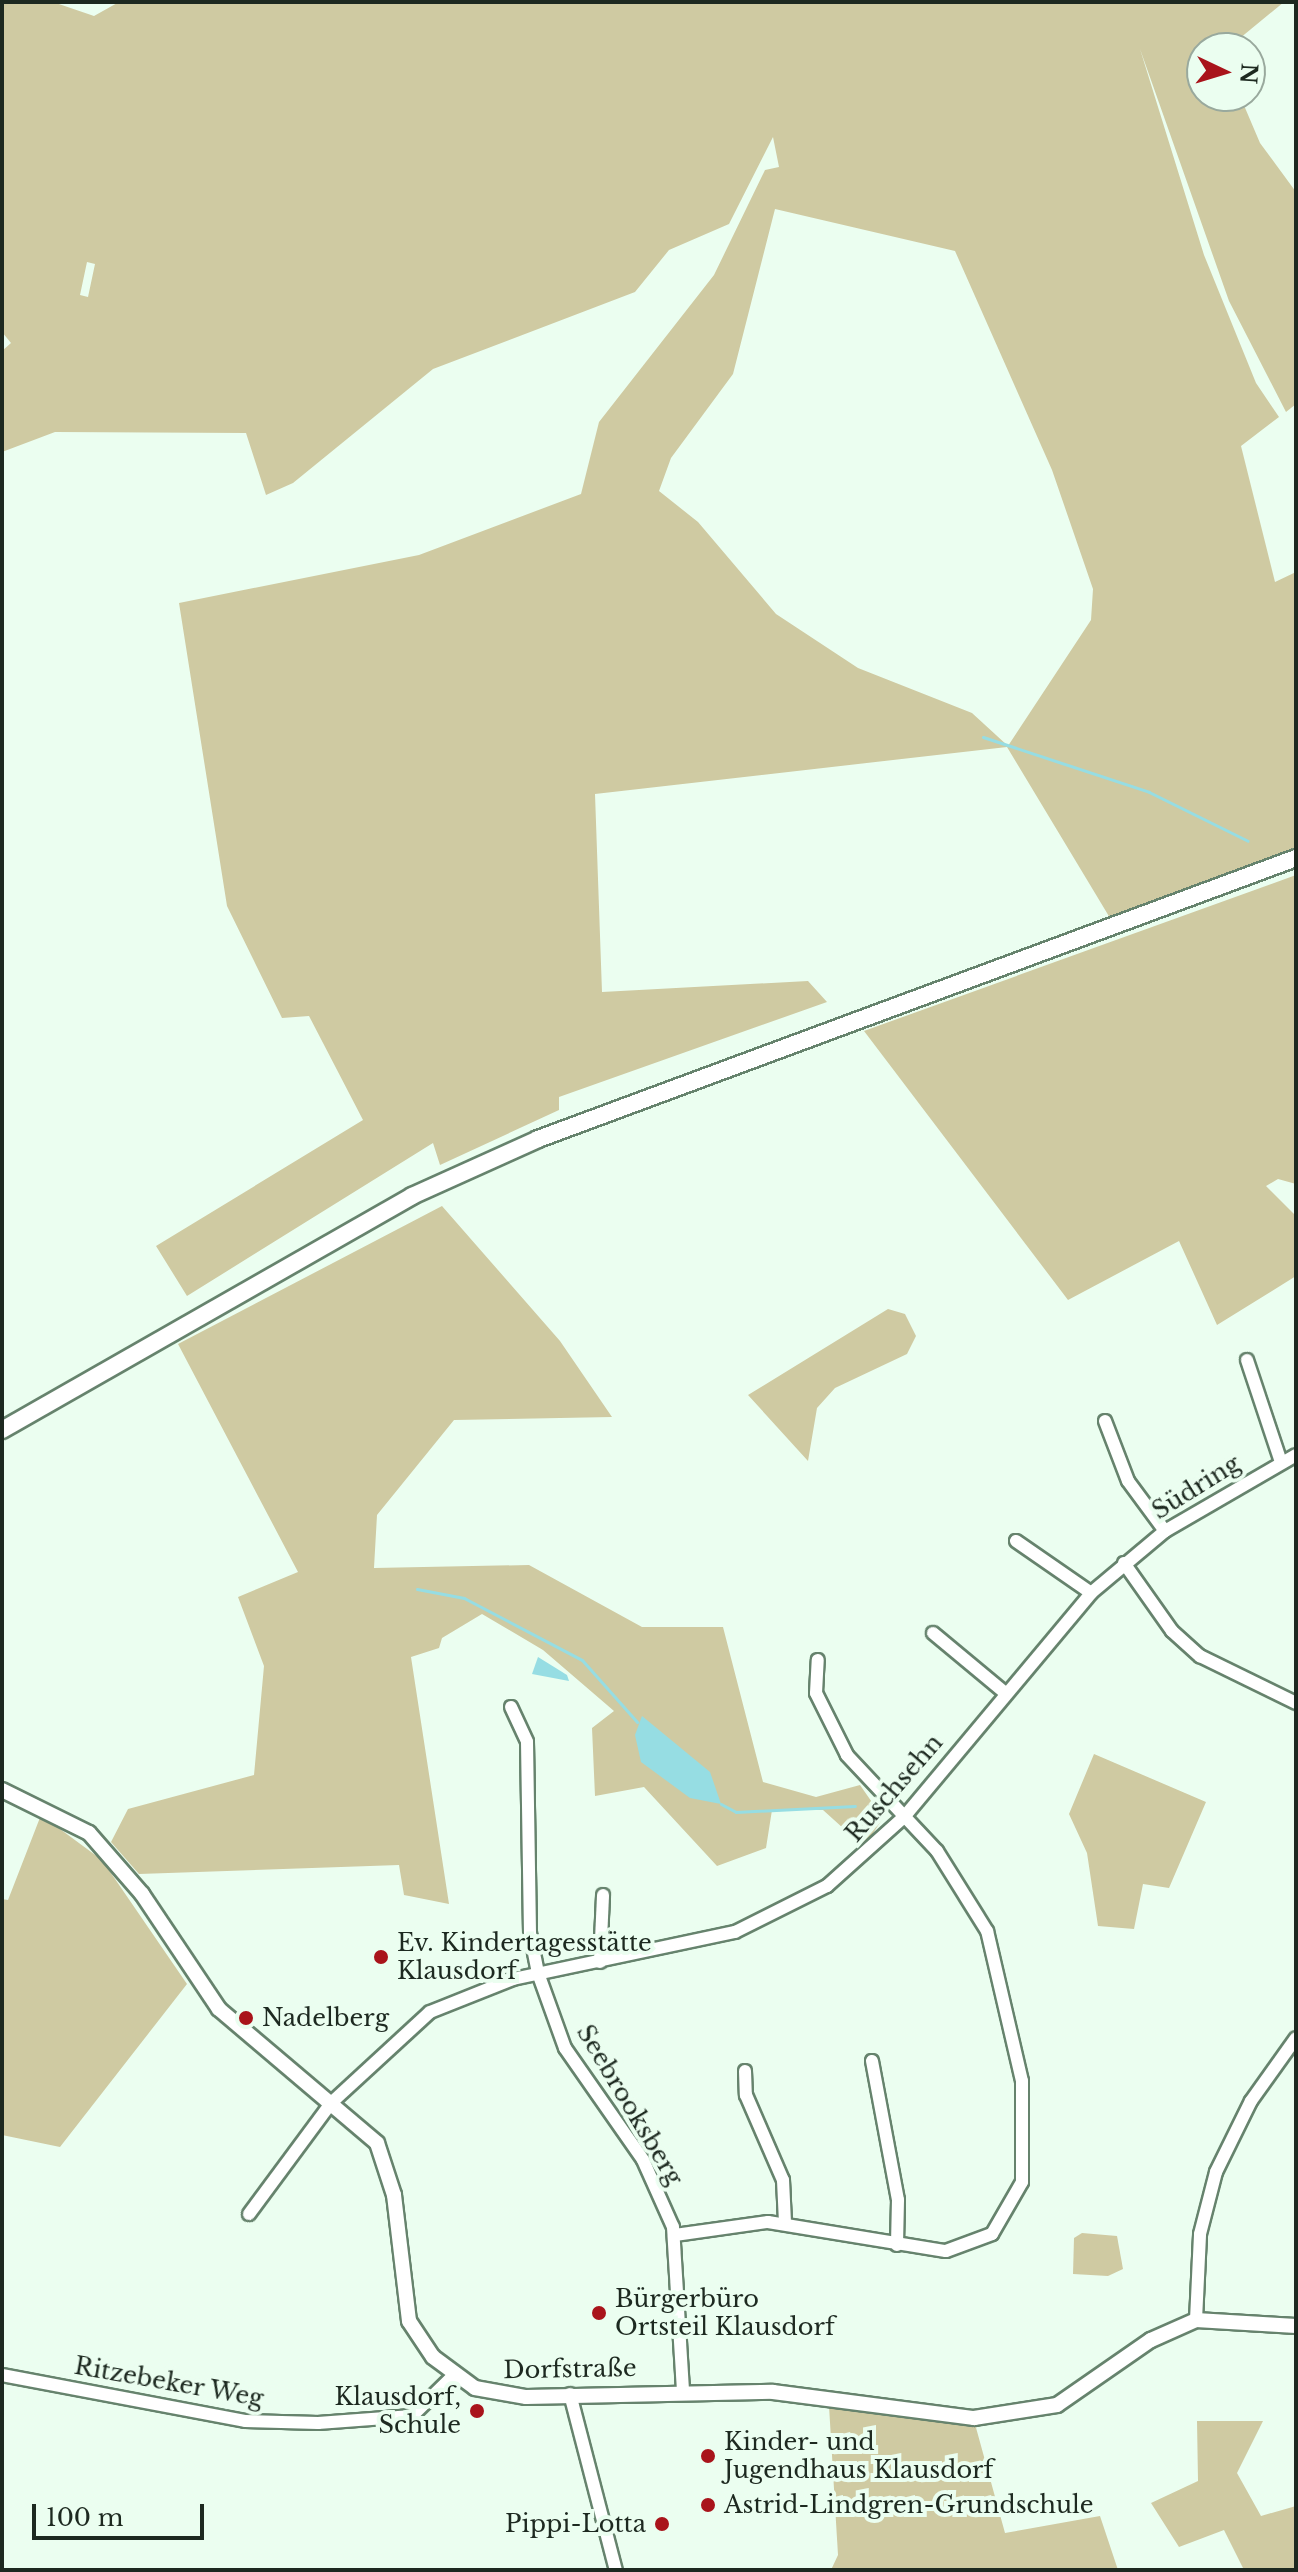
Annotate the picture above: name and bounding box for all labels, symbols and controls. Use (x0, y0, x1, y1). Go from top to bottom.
north arrow (1186, 32, 1266, 112)
text: N (1234, 62, 1263, 85)
street label: Südring (1147, 1449, 1245, 1525)
street label: Ruschsehn (840, 1728, 948, 1848)
place label: Ev. Kindertagesstätte Klausdorf (397, 1929, 652, 1985)
marker: Ev. Kindertagesstätte Klausdorf (372, 1948, 390, 1966)
place label: Nadelberg (262, 2004, 389, 2032)
marker: Nadelberg (237, 2009, 255, 2027)
street label: Seebrooksberg (571, 2019, 689, 2191)
place label: Bürgerbüro Ortsteil Klausdorf (615, 2285, 835, 2341)
marker: Bürgerbüro Ortsteil Klausdorf (590, 2304, 608, 2322)
street label: Ritzebeker Weg (71, 2351, 267, 2413)
street label: Dorfstraße (503, 2353, 637, 2385)
place label: Klausdorf, Schule (334, 2383, 461, 2439)
marker: Klausdorf, Schule (468, 2402, 486, 2420)
place label: Kinder- und Jugendhaus Klausdorf (724, 2428, 993, 2484)
marker: Kinder- und Jugendhaus Klausdorf (699, 2447, 717, 2465)
scale bar (36, 2488, 208, 2538)
place label: Astrid-Lindgren-Grundschule (724, 2491, 1094, 2519)
marker: Astrid-Lindgren-Grundschule (699, 2496, 717, 2514)
text: 100 m (46, 2503, 124, 2532)
place label: Pippi-Lotta (505, 2510, 646, 2538)
marker: Pippi-Lotta (653, 2515, 671, 2533)

